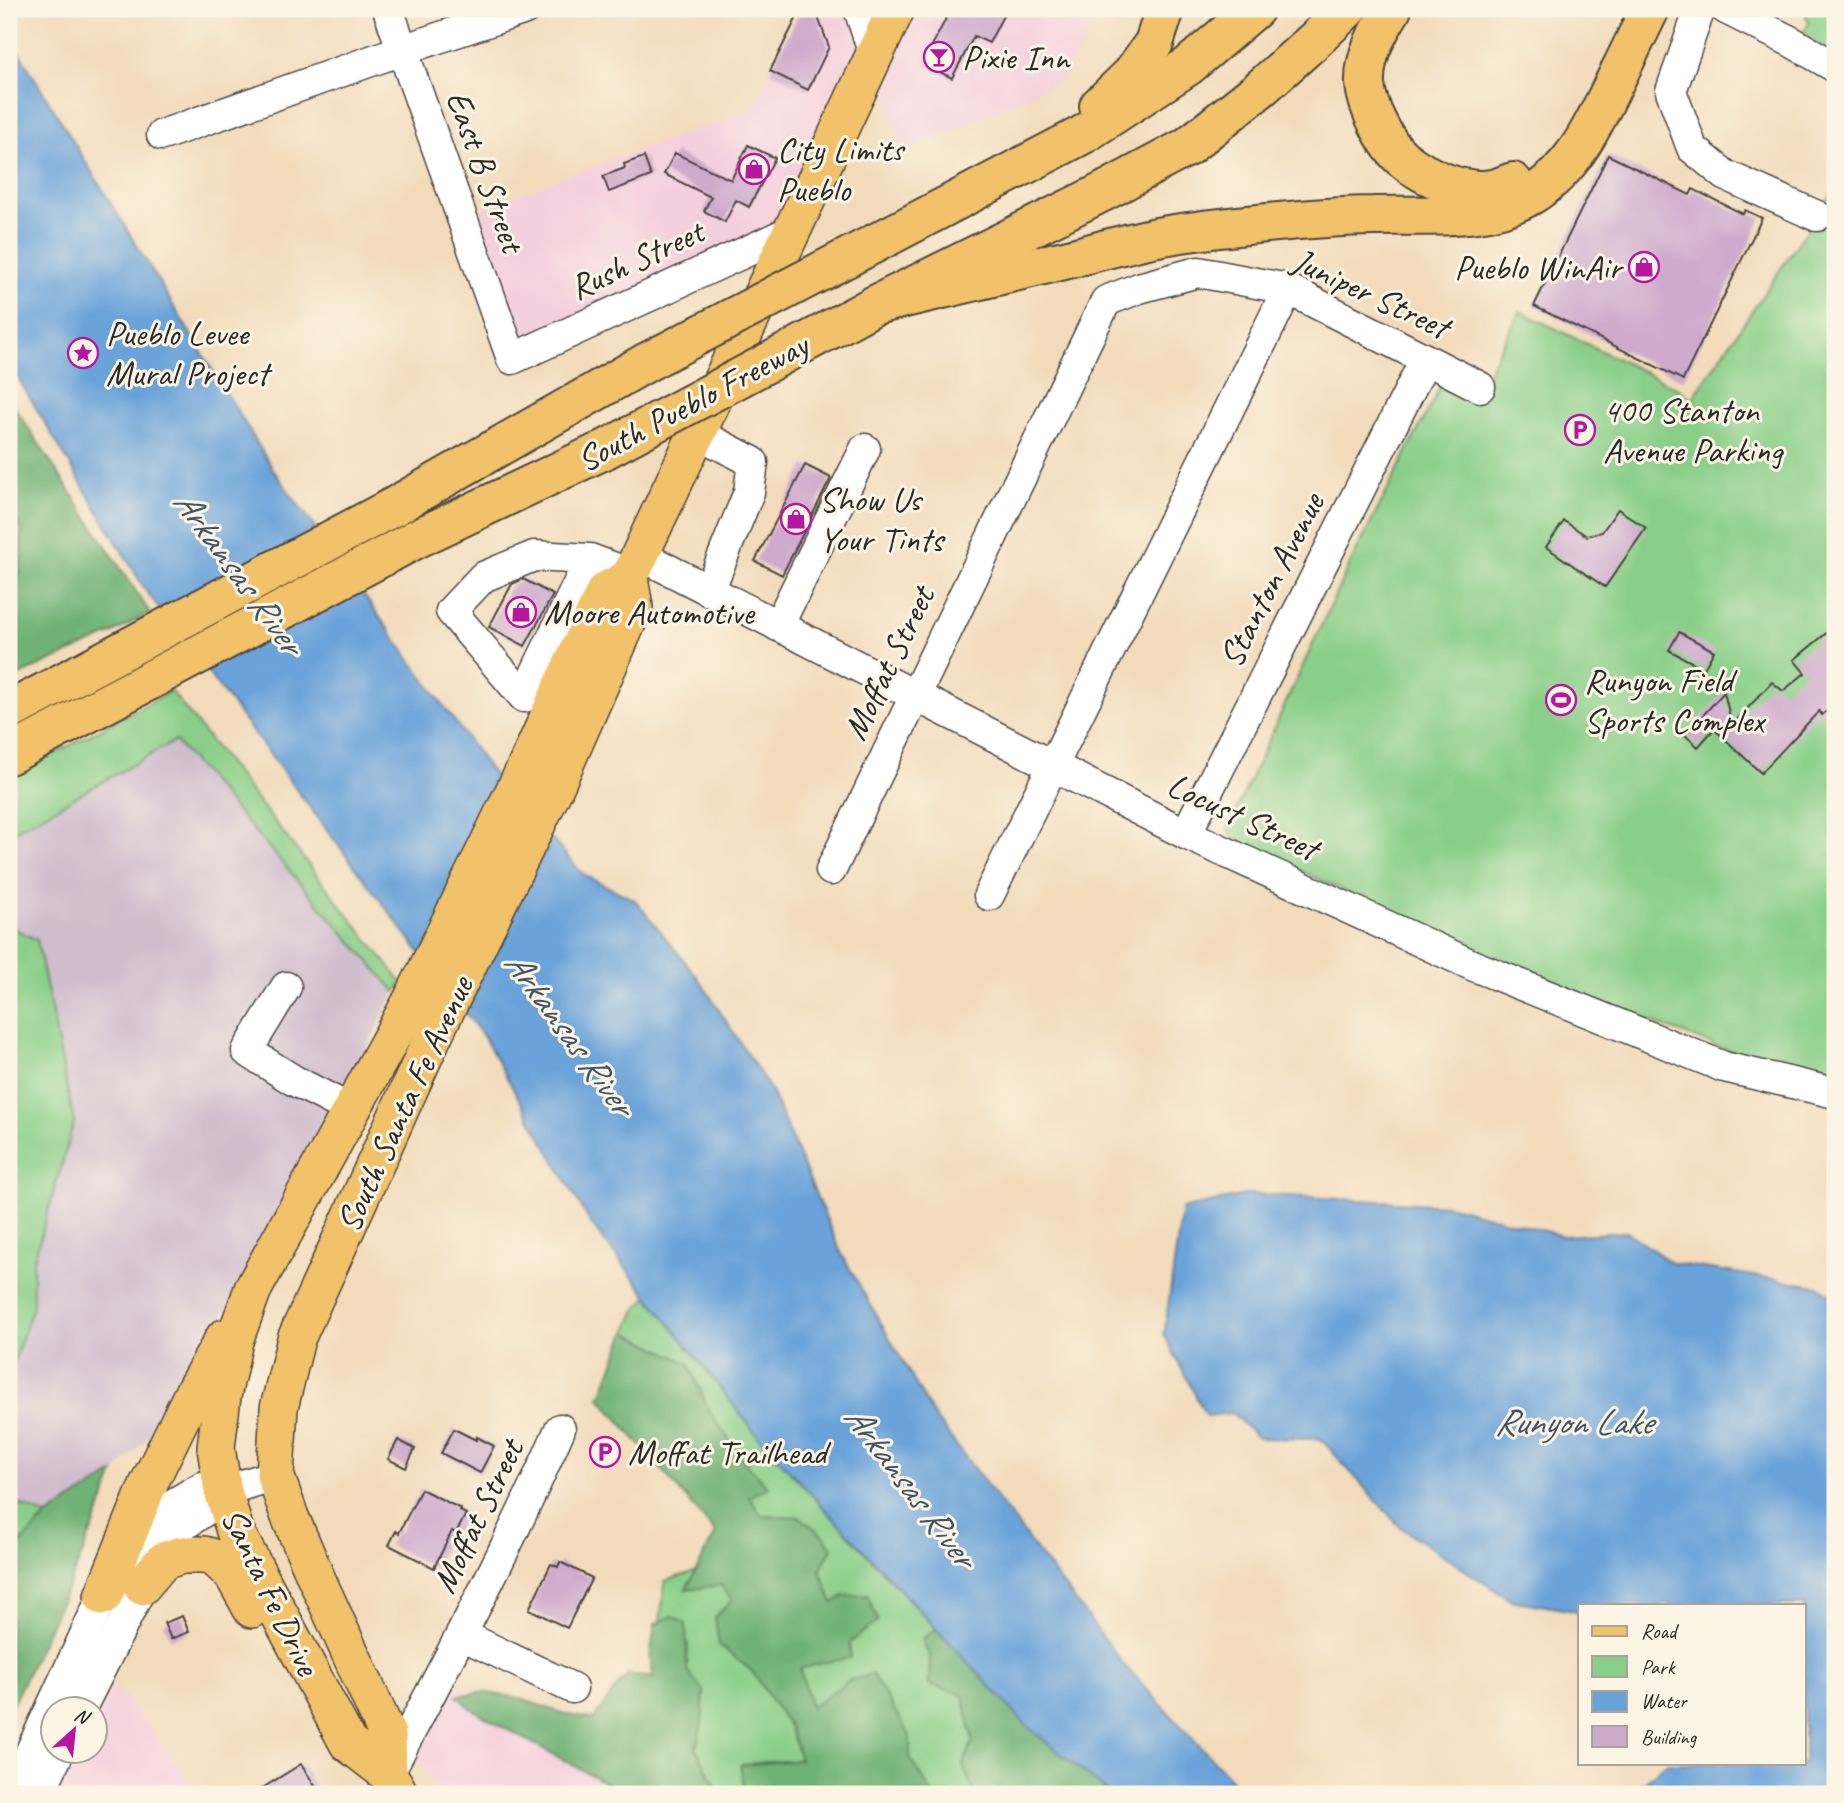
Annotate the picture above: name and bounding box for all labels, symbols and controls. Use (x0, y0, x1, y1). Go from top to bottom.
place label: Pixie Inn (962, 35, 1071, 80)
bar icon: Pixie Inn (922, 40, 956, 74)
street label: East B Street (436, 85, 537, 261)
place label: City Limits Pueblo (777, 127, 906, 212)
shop icon: City Limits Pueblo (737, 152, 771, 186)
street label: Rush Street (562, 208, 713, 310)
street label: Juniper Street (1284, 237, 1460, 351)
place label: Pueblo WinAir (1454, 245, 1624, 290)
shop icon: Pueblo WinAir (1627, 250, 1661, 284)
place label: Pueblo Levee Mural Project (106, 311, 273, 396)
street label: South Pueblo Freeway (569, 321, 818, 482)
place icon: Pueblo Levee Mural Project (66, 336, 100, 370)
place label: 400 Stanton Avenue Parking (1603, 388, 1785, 473)
parking icon: 400 Stanton Avenue Parking (1563, 413, 1597, 447)
place label: Show Us Your Tints (819, 477, 946, 562)
water label: Arkansas River (163, 480, 318, 668)
street label: Stanton Avenue (1208, 483, 1336, 675)
shop icon: Show Us Your Tints (779, 502, 813, 536)
street label: Moffat Street (832, 576, 946, 747)
place label: Moore Automotive (544, 590, 756, 635)
shop icon: Moore Automotive (504, 595, 538, 629)
place label: Runyon Field Sports Complex (1584, 658, 1767, 743)
sports icon: Runyon Field Sports Complex (1544, 683, 1578, 717)
street label: Locust Street (1160, 762, 1329, 873)
water label: Arkansas River (494, 941, 649, 1129)
street label: South Santa Fe Avenue (326, 967, 484, 1239)
water label: Arkansas River (834, 1395, 991, 1581)
water label: Runyon Lake (1494, 1398, 1658, 1445)
street label: Moffat Street (421, 1429, 535, 1600)
place label: Moffat Trailhead (628, 1430, 832, 1475)
parking icon: Moffat Trailhead (588, 1435, 622, 1469)
street label: Santa Fe Drive (211, 1500, 331, 1685)
legend (1578, 1604, 1806, 1764)
text: Road (1641, 1618, 1680, 1644)
text: Park (1641, 1654, 1676, 1680)
text: Water (1641, 1688, 1688, 1714)
north arrow (38, 1694, 108, 1764)
text: N (71, 1702, 95, 1731)
text: Building (1641, 1724, 1698, 1750)

